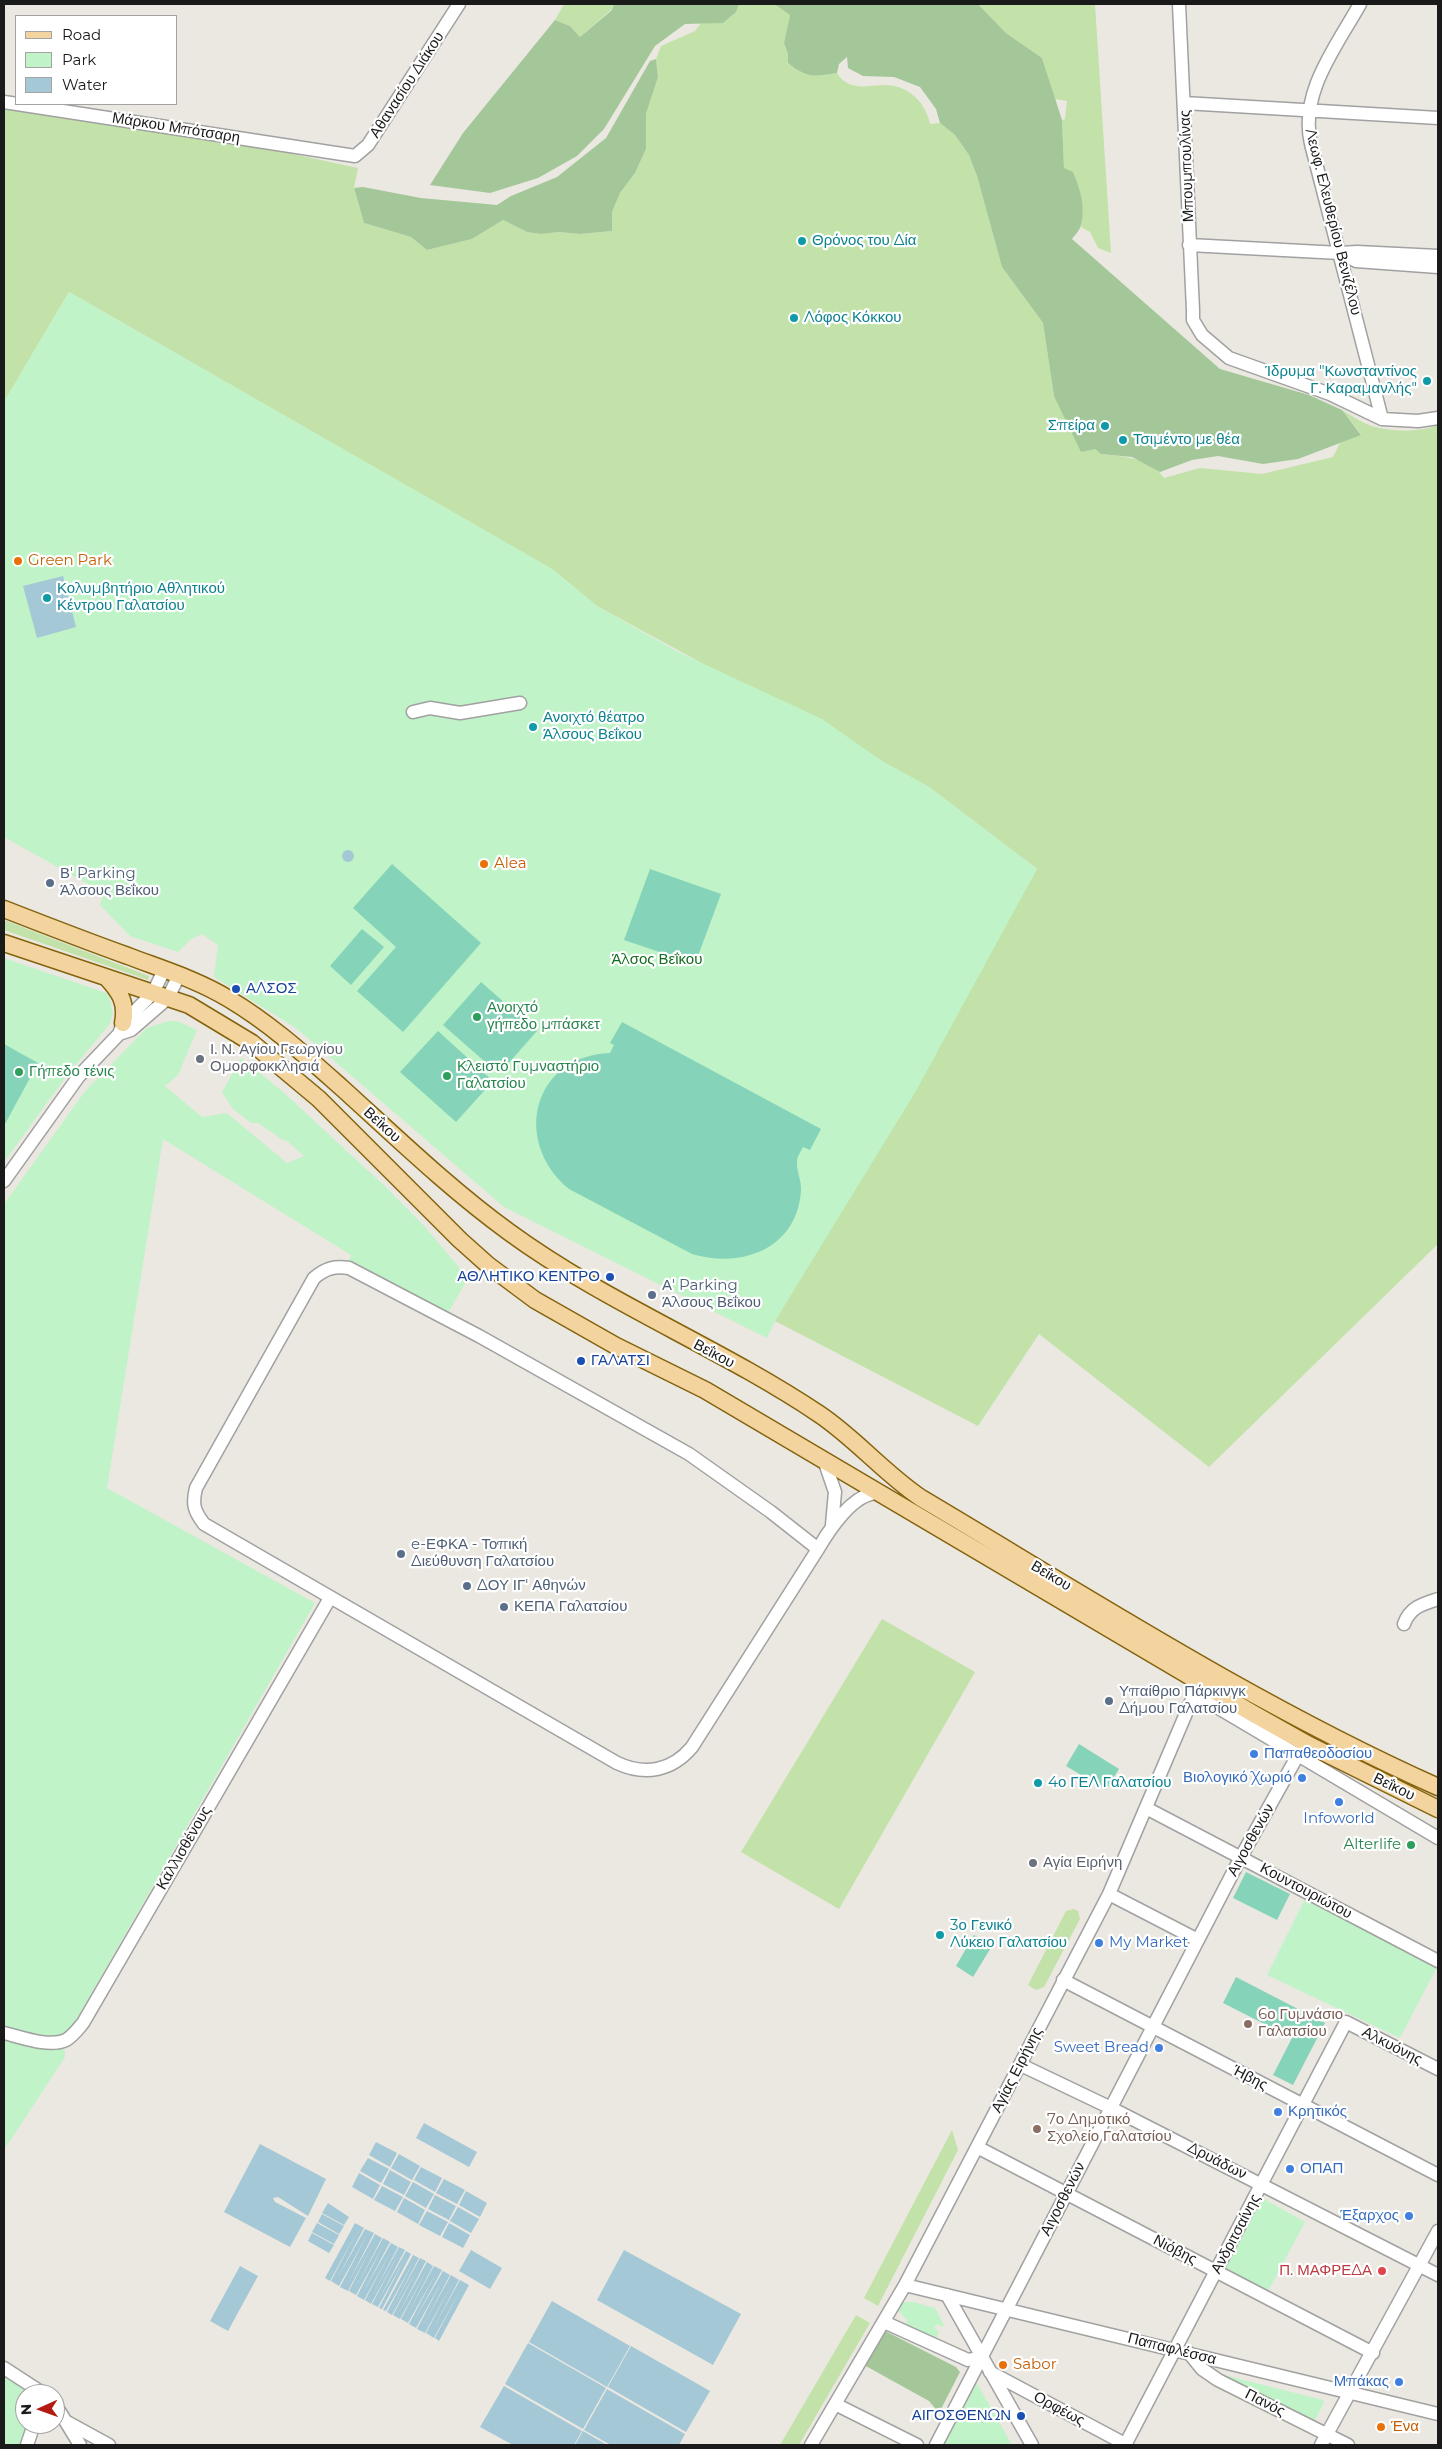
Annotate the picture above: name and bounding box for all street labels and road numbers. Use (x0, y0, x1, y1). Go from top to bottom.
street label: Αθανασίου Διάκου (366, 29, 448, 141)
street label: Μάρκου Μπότσαρη (111, 109, 241, 147)
street label: Μπουμπουλίνας (1176, 110, 1198, 222)
street label: Λεωφ. Ελευθερίου Βενιζέλου (1301, 127, 1365, 317)
street label: Βεΐκου (360, 1104, 404, 1146)
street label: Βεΐκου (690, 1336, 738, 1372)
street label: Βεΐκου (1028, 1557, 1074, 1595)
street label: Βεΐκου (1370, 1769, 1418, 1805)
street label: Αιγοσθενών (1224, 1801, 1278, 1879)
street label: Καλλισθένους (153, 1803, 215, 1893)
street label: Κουντουριώτου (1257, 1859, 1355, 1923)
street label: Αλκυόνης (1359, 2023, 1425, 2069)
street label: Αγίας Ειρήνης (988, 2024, 1046, 2116)
street label: Ήβης (1230, 2062, 1270, 2094)
street label: Δρυάδων (1185, 2139, 1249, 2183)
street label: Αιγοσθενών (1037, 2159, 1089, 2239)
street label: Ανδριτσαίνης (1208, 2191, 1264, 2277)
street label: Νιόβης (1150, 2231, 1200, 2269)
street label: Παπαφλέσσα (1126, 2329, 1218, 2369)
street label: Πανός (1242, 2385, 1288, 2421)
street label: Ορφέως (1030, 2388, 1088, 2430)

